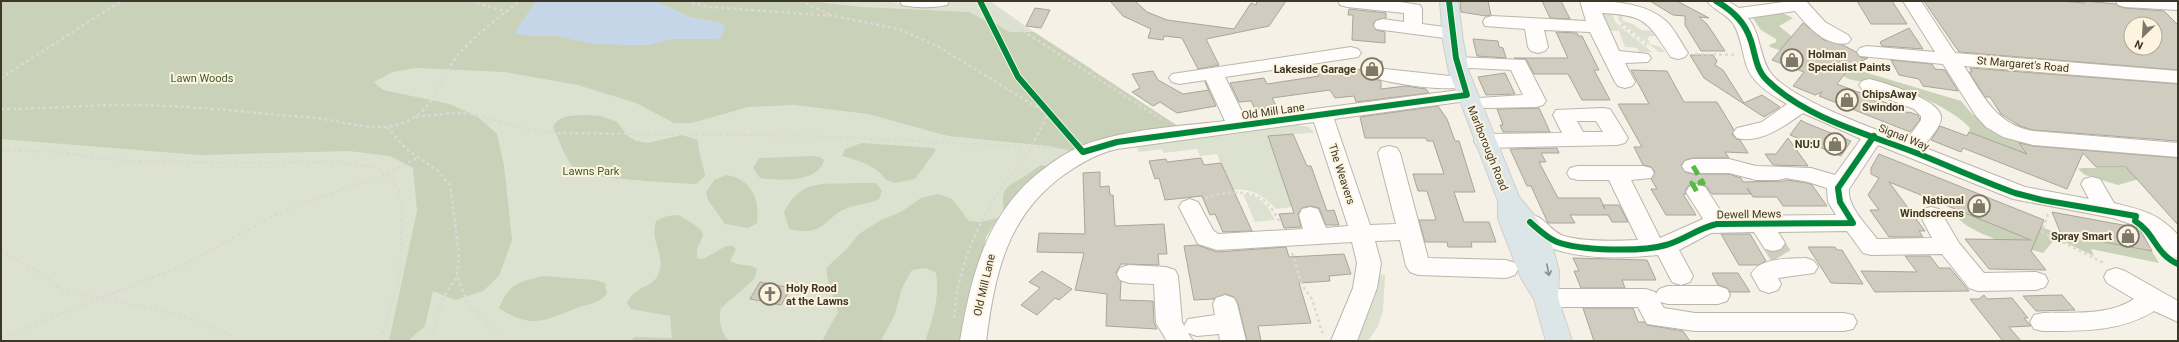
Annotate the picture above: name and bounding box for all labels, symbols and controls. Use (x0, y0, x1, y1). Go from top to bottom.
north arrow (2123, 16, 2163, 56)
text: N (2133, 37, 2145, 52)
shop icon: Holman Specialist Paints (1779, 47, 1805, 73)
place label: Holman Specialist Paints (1808, 48, 1891, 74)
street label: St Margaret's Road (1976, 54, 2070, 75)
shop icon: Lakeside Garage (1359, 56, 1385, 82)
place label: Lakeside Garage (1274, 63, 1356, 76)
park label: Lawn Woods (171, 72, 234, 85)
shop icon: ChipsAway Swindon (1834, 87, 1860, 113)
place label: ChipsAway Swindon (1862, 88, 1917, 114)
street label: Old Mill Lane (1241, 101, 1305, 122)
street label: Marlborough Road (1465, 104, 1511, 193)
street label: Signal Way (1877, 121, 1932, 154)
shop icon: NU:U (1822, 131, 1848, 157)
place label: NU:U (1795, 138, 1820, 151)
street label: The Weavers (1326, 142, 1358, 206)
park label: Lawns Park (563, 165, 620, 178)
shop icon: National Windscreens (1966, 193, 1992, 219)
place label: National Windscreens (1900, 194, 1964, 220)
street label: Dewell Mews (1717, 207, 1782, 222)
shop icon: Spray Smart (2115, 223, 2141, 249)
place label: Spray Smart (2051, 230, 2112, 243)
street label: Old Mill Lane (971, 253, 998, 317)
one-way arrow (1544, 263, 1552, 276)
church icon: Holy Rood at the Lawns (757, 281, 783, 307)
place label: Holy Rood at the Lawns (786, 282, 849, 308)

